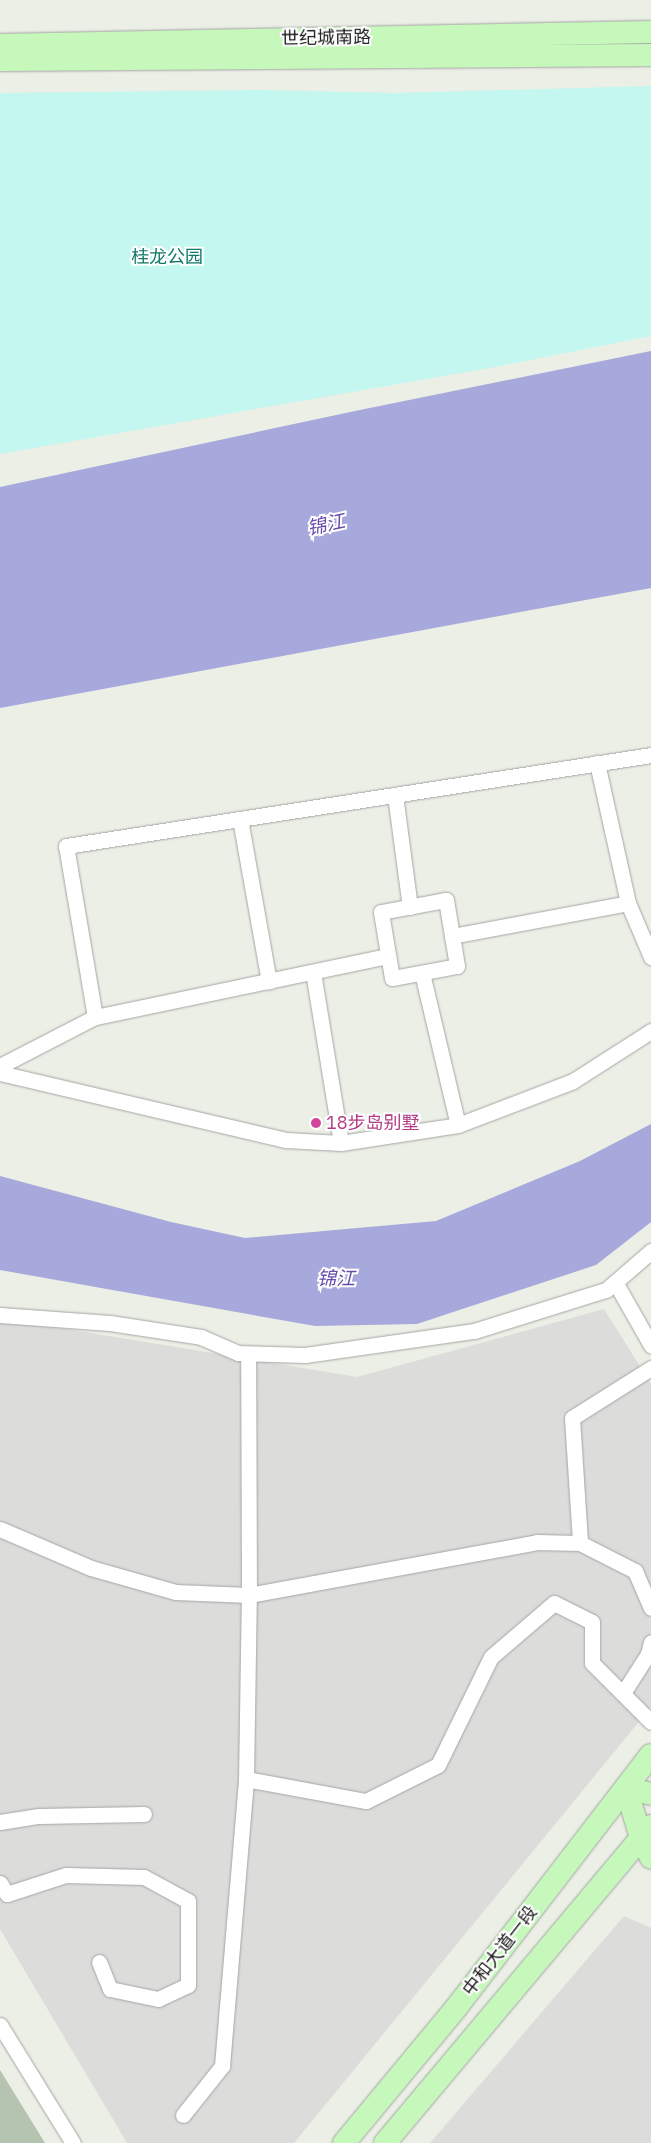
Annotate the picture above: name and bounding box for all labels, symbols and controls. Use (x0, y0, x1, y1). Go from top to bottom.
street label: 世纪城南路 (281, 26, 371, 50)
park label: 桂龙公园 (131, 246, 203, 268)
water label: 锦江 (305, 510, 347, 540)
place label: 18步岛别墅 (326, 1112, 420, 1134)
marker: 18步岛别墅 (310, 1117, 322, 1129)
water label: 锦江 (317, 1268, 355, 1290)
street label: 中和大道一段 (458, 1902, 542, 2000)

